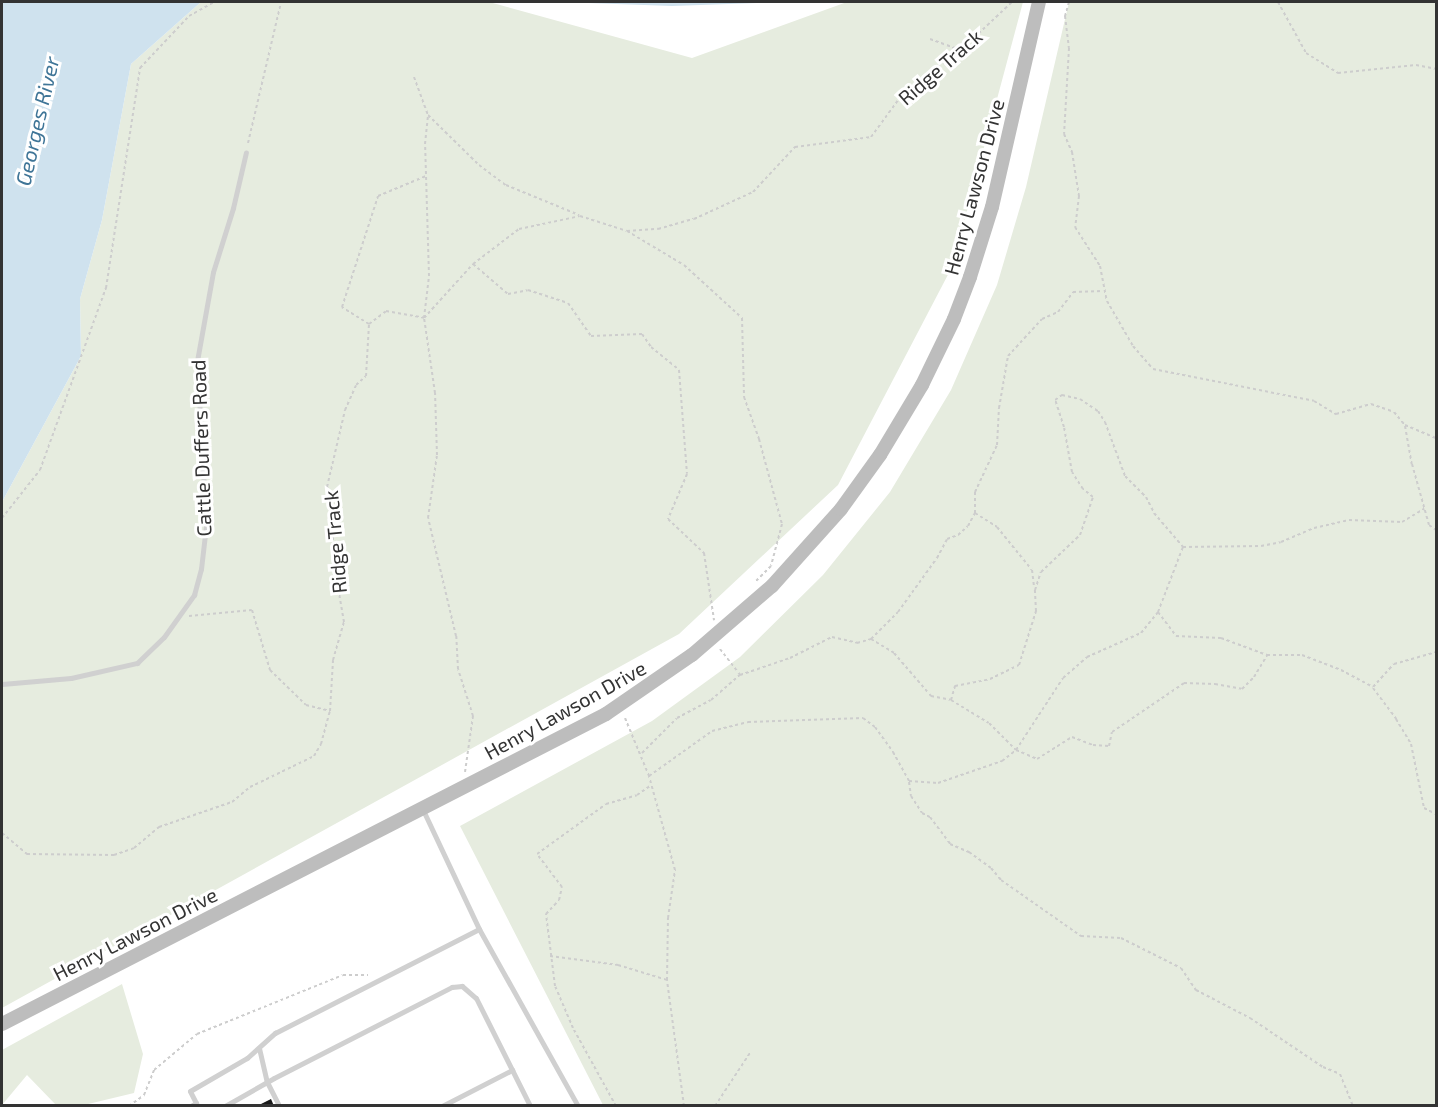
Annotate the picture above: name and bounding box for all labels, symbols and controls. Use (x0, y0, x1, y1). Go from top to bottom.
street label: Ridge Track (893, 24, 987, 110)
water label: Georges River (10, 54, 64, 188)
street label: Henry Lawson Drive (939, 96, 1009, 278)
street label: Cattle Duffers Road (186, 359, 216, 537)
street label: Ridge Track (319, 489, 351, 595)
street label: Henry Lawson Drive (480, 655, 650, 765)
street label: Henry Lawson Drive (49, 882, 221, 986)

